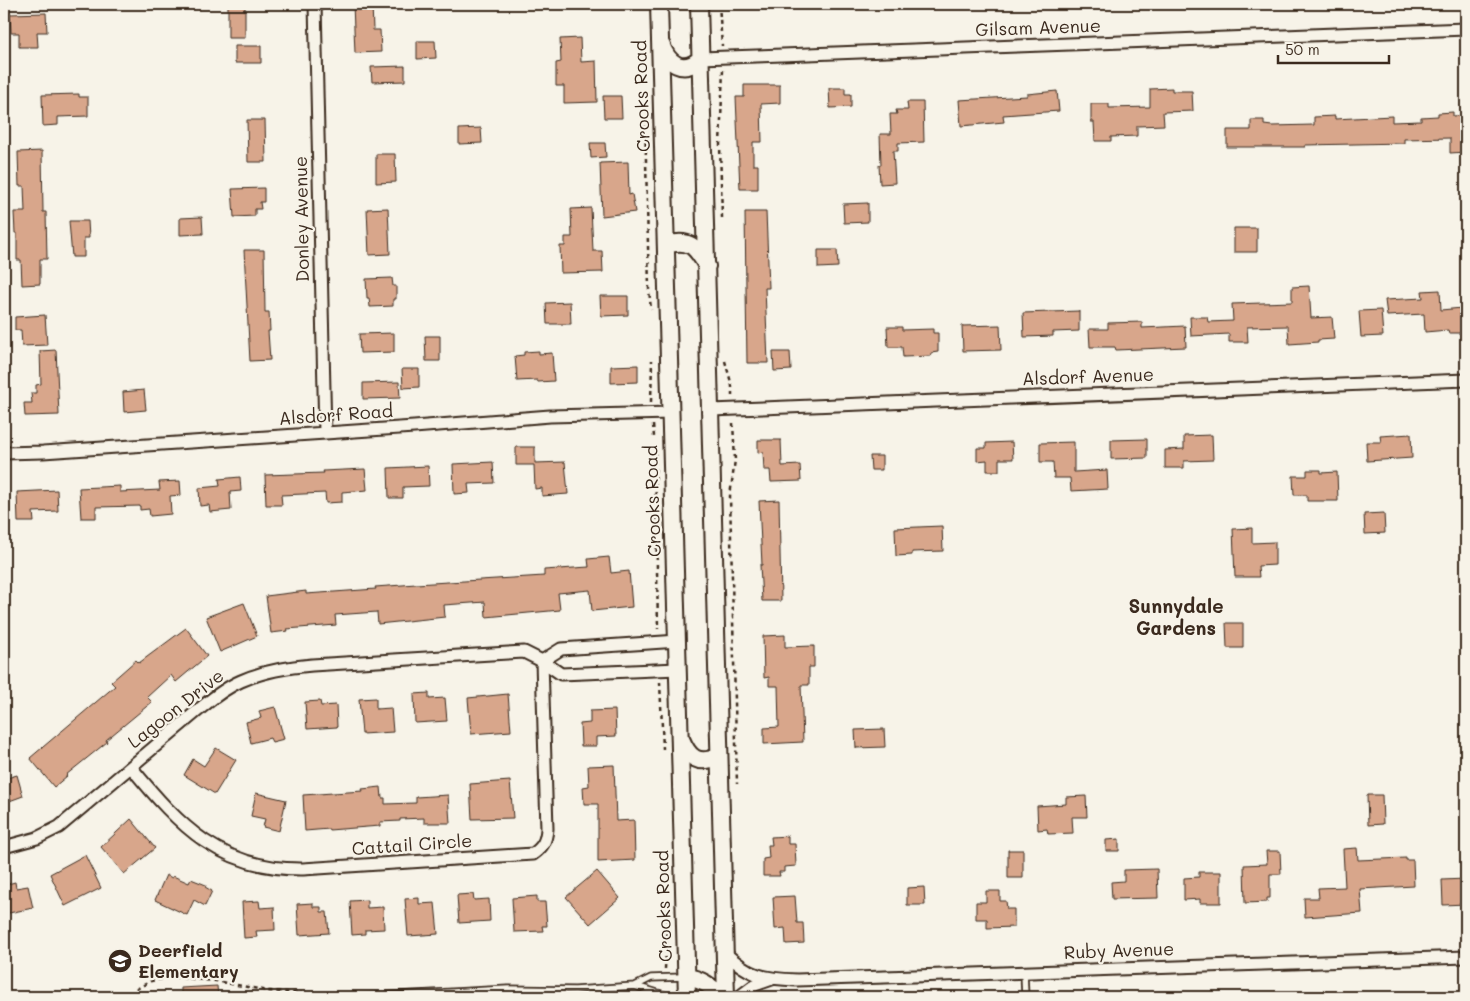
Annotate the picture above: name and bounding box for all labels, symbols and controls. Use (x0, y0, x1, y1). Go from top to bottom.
street label: Gilsam Avenue (975, 13, 1101, 41)
scale bar (1278, 32, 1389, 64)
text: 50 m (1285, 39, 1320, 59)
street label: Crooks Road (627, 40, 655, 152)
street label: Donley Avenue (288, 156, 314, 282)
street label: Alsdorf Avenue (1022, 362, 1154, 390)
street label: Alsdorf Road (278, 398, 394, 430)
street label: Crooks Road (638, 445, 666, 557)
district label: Sunnydale Gardens (1128, 593, 1224, 640)
street label: Lagoon Drive (122, 663, 228, 753)
street label: Cattail Circle (351, 828, 473, 860)
street label: Crooks Road (649, 850, 677, 962)
street label: Ruby Avenue (1063, 936, 1174, 964)
place label: Deerfield Elementary (138, 938, 239, 983)
school or university icon: Deerfield Elementary (107, 948, 133, 974)

